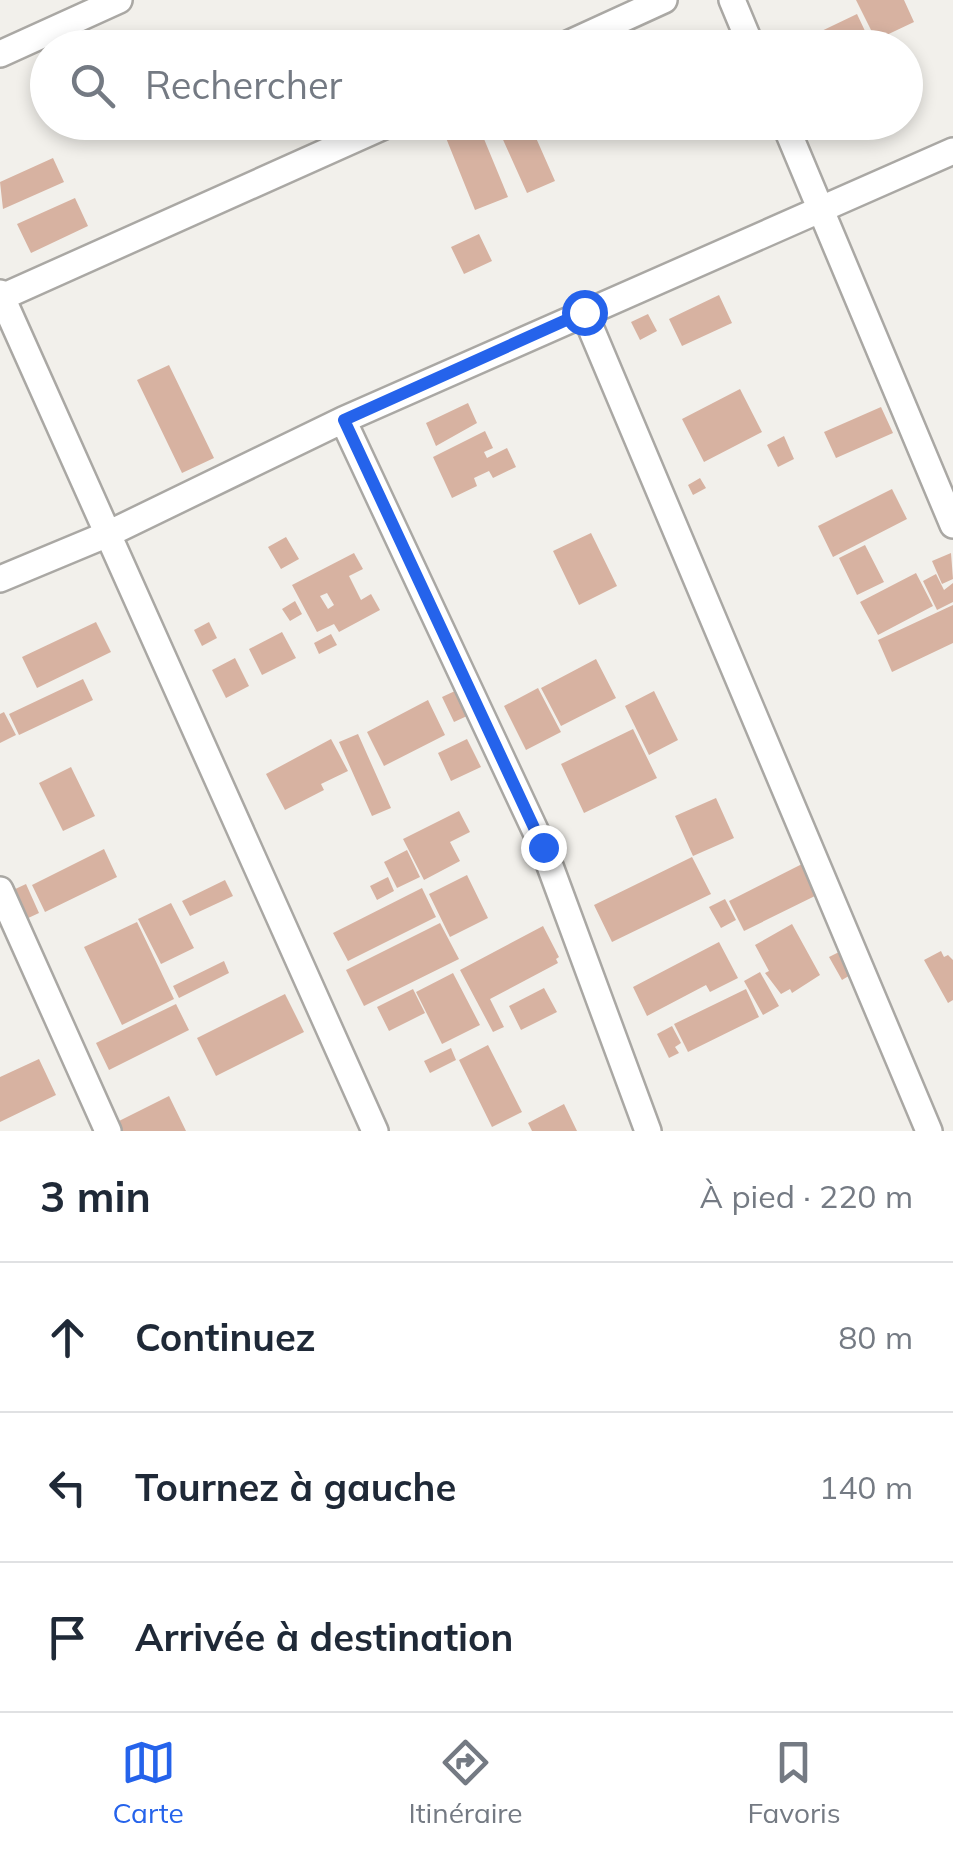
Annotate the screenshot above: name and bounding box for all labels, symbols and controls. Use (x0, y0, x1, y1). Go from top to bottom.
search box (30, 30, 923, 140)
icon: search (65, 58, 120, 113)
text: Rechercher (145, 61, 342, 109)
route start (562, 290, 608, 336)
route end (521, 825, 567, 871)
text: 3 min (40, 1170, 151, 1223)
text: À pied · 220 m (700, 1176, 913, 1216)
icon: ahead (40, 1310, 95, 1365)
text: Continuez (135, 1313, 316, 1361)
text: 80 m (838, 1317, 913, 1357)
icon: left (40, 1460, 95, 1515)
text: Tournez à gauche (135, 1463, 456, 1511)
text: 140 m (819, 1467, 913, 1507)
icon: arrive (40, 1610, 95, 1665)
text: Arrivée à destination (135, 1613, 513, 1661)
tab: Carte (112, 1735, 184, 1830)
tab: Itinéraire (409, 1735, 523, 1830)
tab: Favoris (747, 1735, 841, 1830)

